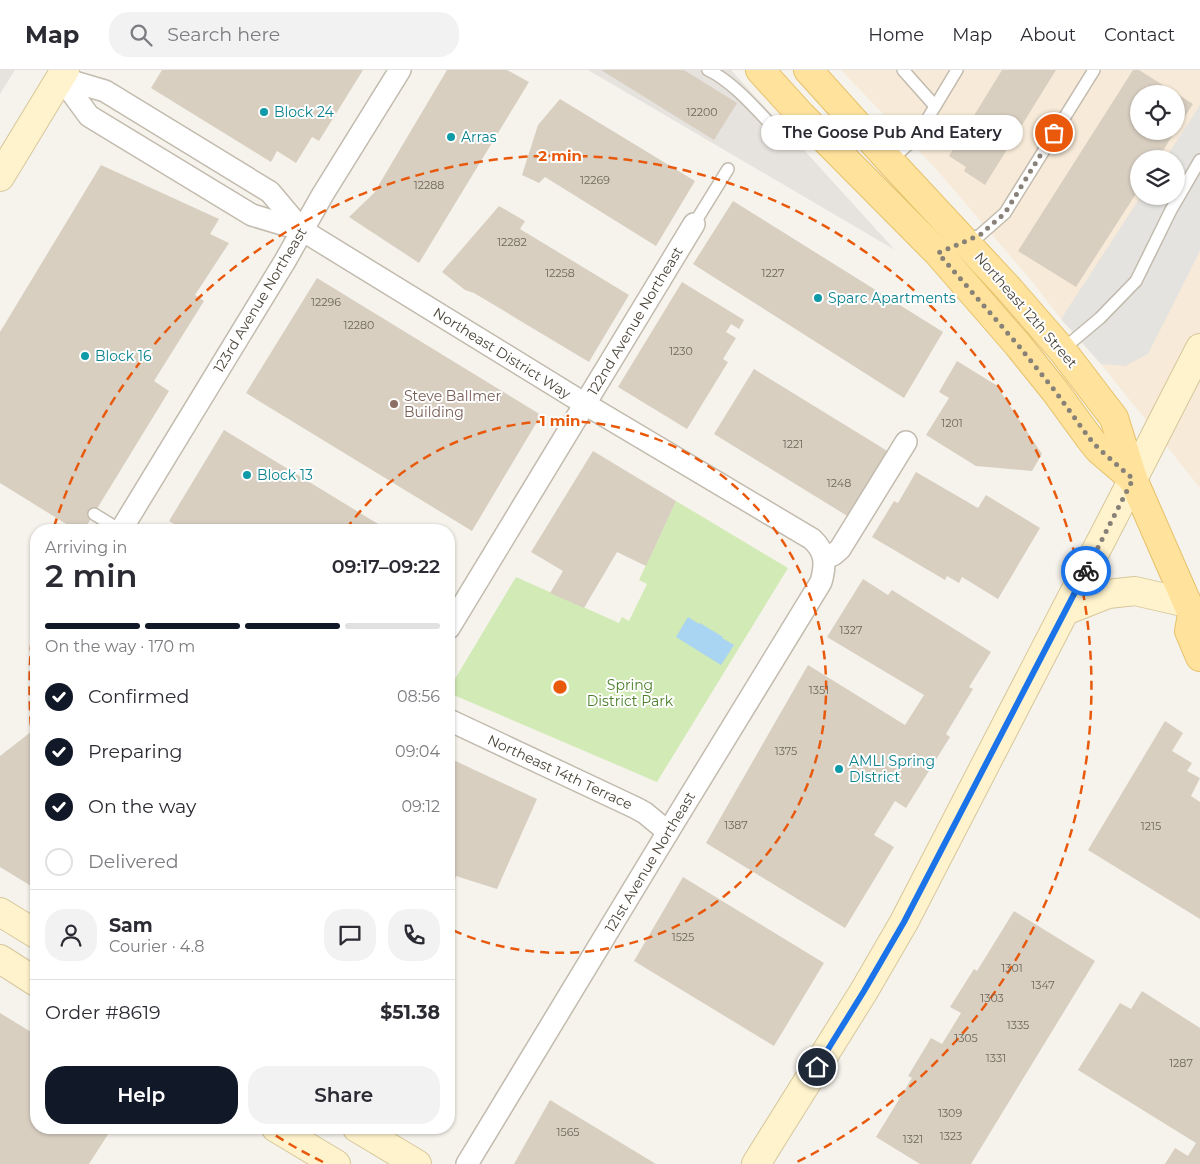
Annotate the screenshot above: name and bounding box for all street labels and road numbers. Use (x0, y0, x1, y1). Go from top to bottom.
street label: 123rd Avenue Northeast (209, 224, 311, 376)
street label: 122nd Avenue Northeast (583, 243, 687, 399)
street label: Northeast 12th Street (971, 248, 1082, 372)
street label: Northeast District Way (430, 303, 574, 403)
street label: Northeast 14th Terrace (485, 731, 635, 813)
street label: 121st Avenue Northeast (601, 788, 699, 936)

